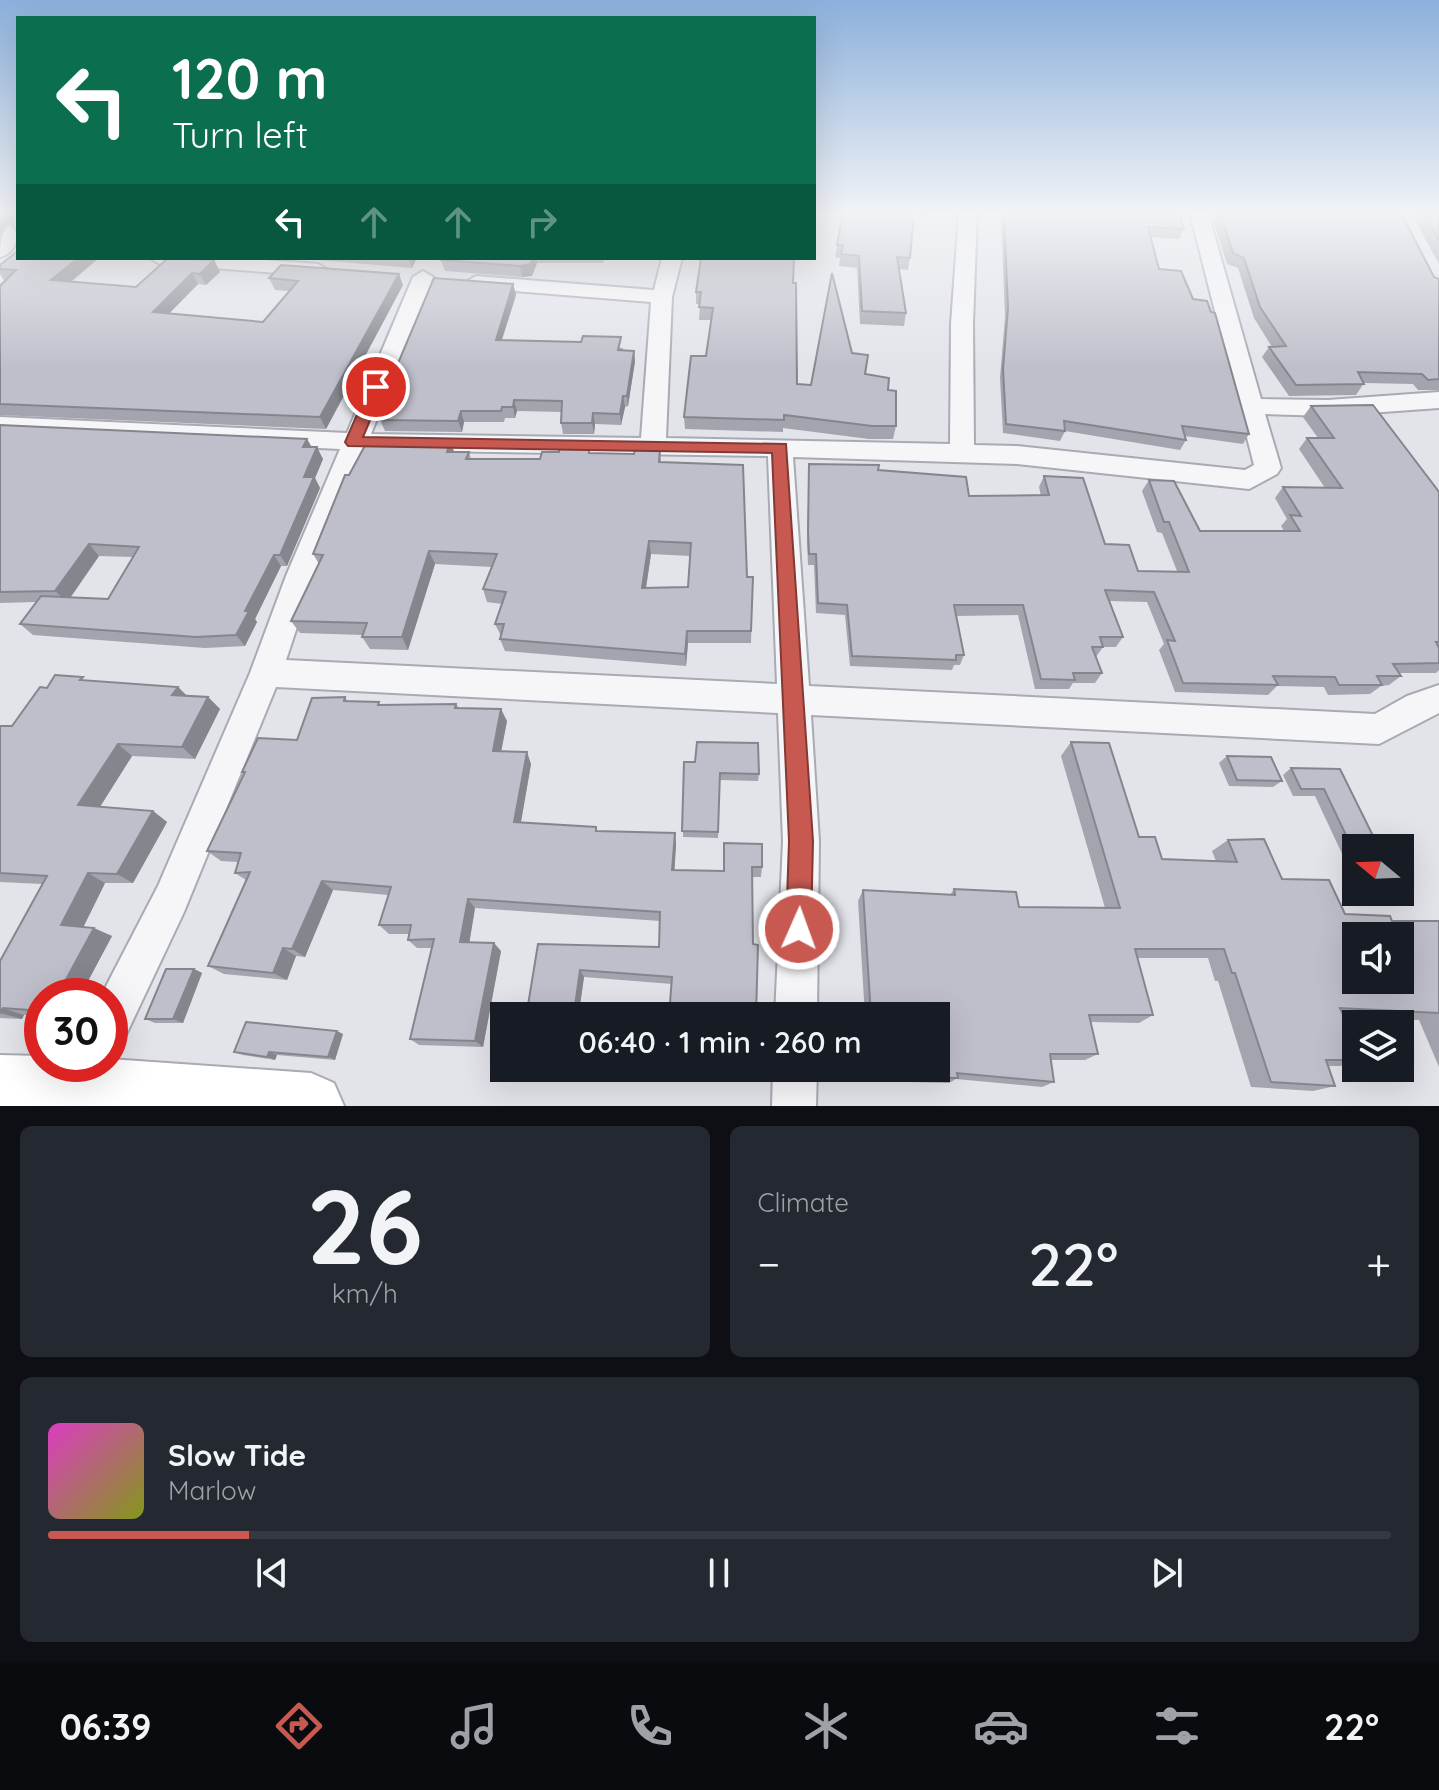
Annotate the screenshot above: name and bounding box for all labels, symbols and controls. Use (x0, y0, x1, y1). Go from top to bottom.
text: 120 m (172, 43, 327, 113)
icon: left (40, 48, 144, 152)
text: Turn left (172, 112, 308, 157)
icon: left (268, 200, 312, 244)
icon: ahead (352, 200, 396, 244)
icon: ahead (436, 200, 480, 244)
icon: right (520, 200, 564, 244)
pin (342, 353, 410, 421)
icon: arrive (354, 365, 398, 409)
north arrow (1342, 834, 1414, 906)
map controls (1342, 834, 1414, 1082)
position arrow (757, 887, 841, 971)
button: sound (1342, 922, 1414, 994)
speed limit sign: 30 (24, 978, 128, 1082)
button: layers (1342, 1010, 1414, 1082)
text: 06:40 · 1 min · 260 m (579, 1023, 861, 1061)
text: 26 (306, 1160, 423, 1290)
text: Climate (758, 1186, 849, 1219)
text: 22° (1028, 1226, 1118, 1301)
text: − (758, 1236, 780, 1291)
text: + (1366, 1236, 1391, 1291)
text: km/h (332, 1277, 398, 1310)
text: Slow Tide (168, 1436, 306, 1474)
text: Marlow (168, 1474, 256, 1507)
icon: previous (250, 1551, 294, 1595)
icon: pause (697, 1551, 741, 1595)
icon: next (1145, 1551, 1189, 1595)
icon: directions (271, 1698, 327, 1754)
icon: music (446, 1698, 502, 1754)
icon: phone (622, 1698, 678, 1754)
icon: climate (798, 1698, 854, 1754)
icon: car (973, 1698, 1029, 1754)
icon: filters (1149, 1698, 1205, 1754)
text: 06:39 (60, 1704, 151, 1749)
text: 22° (1324, 1704, 1379, 1749)

